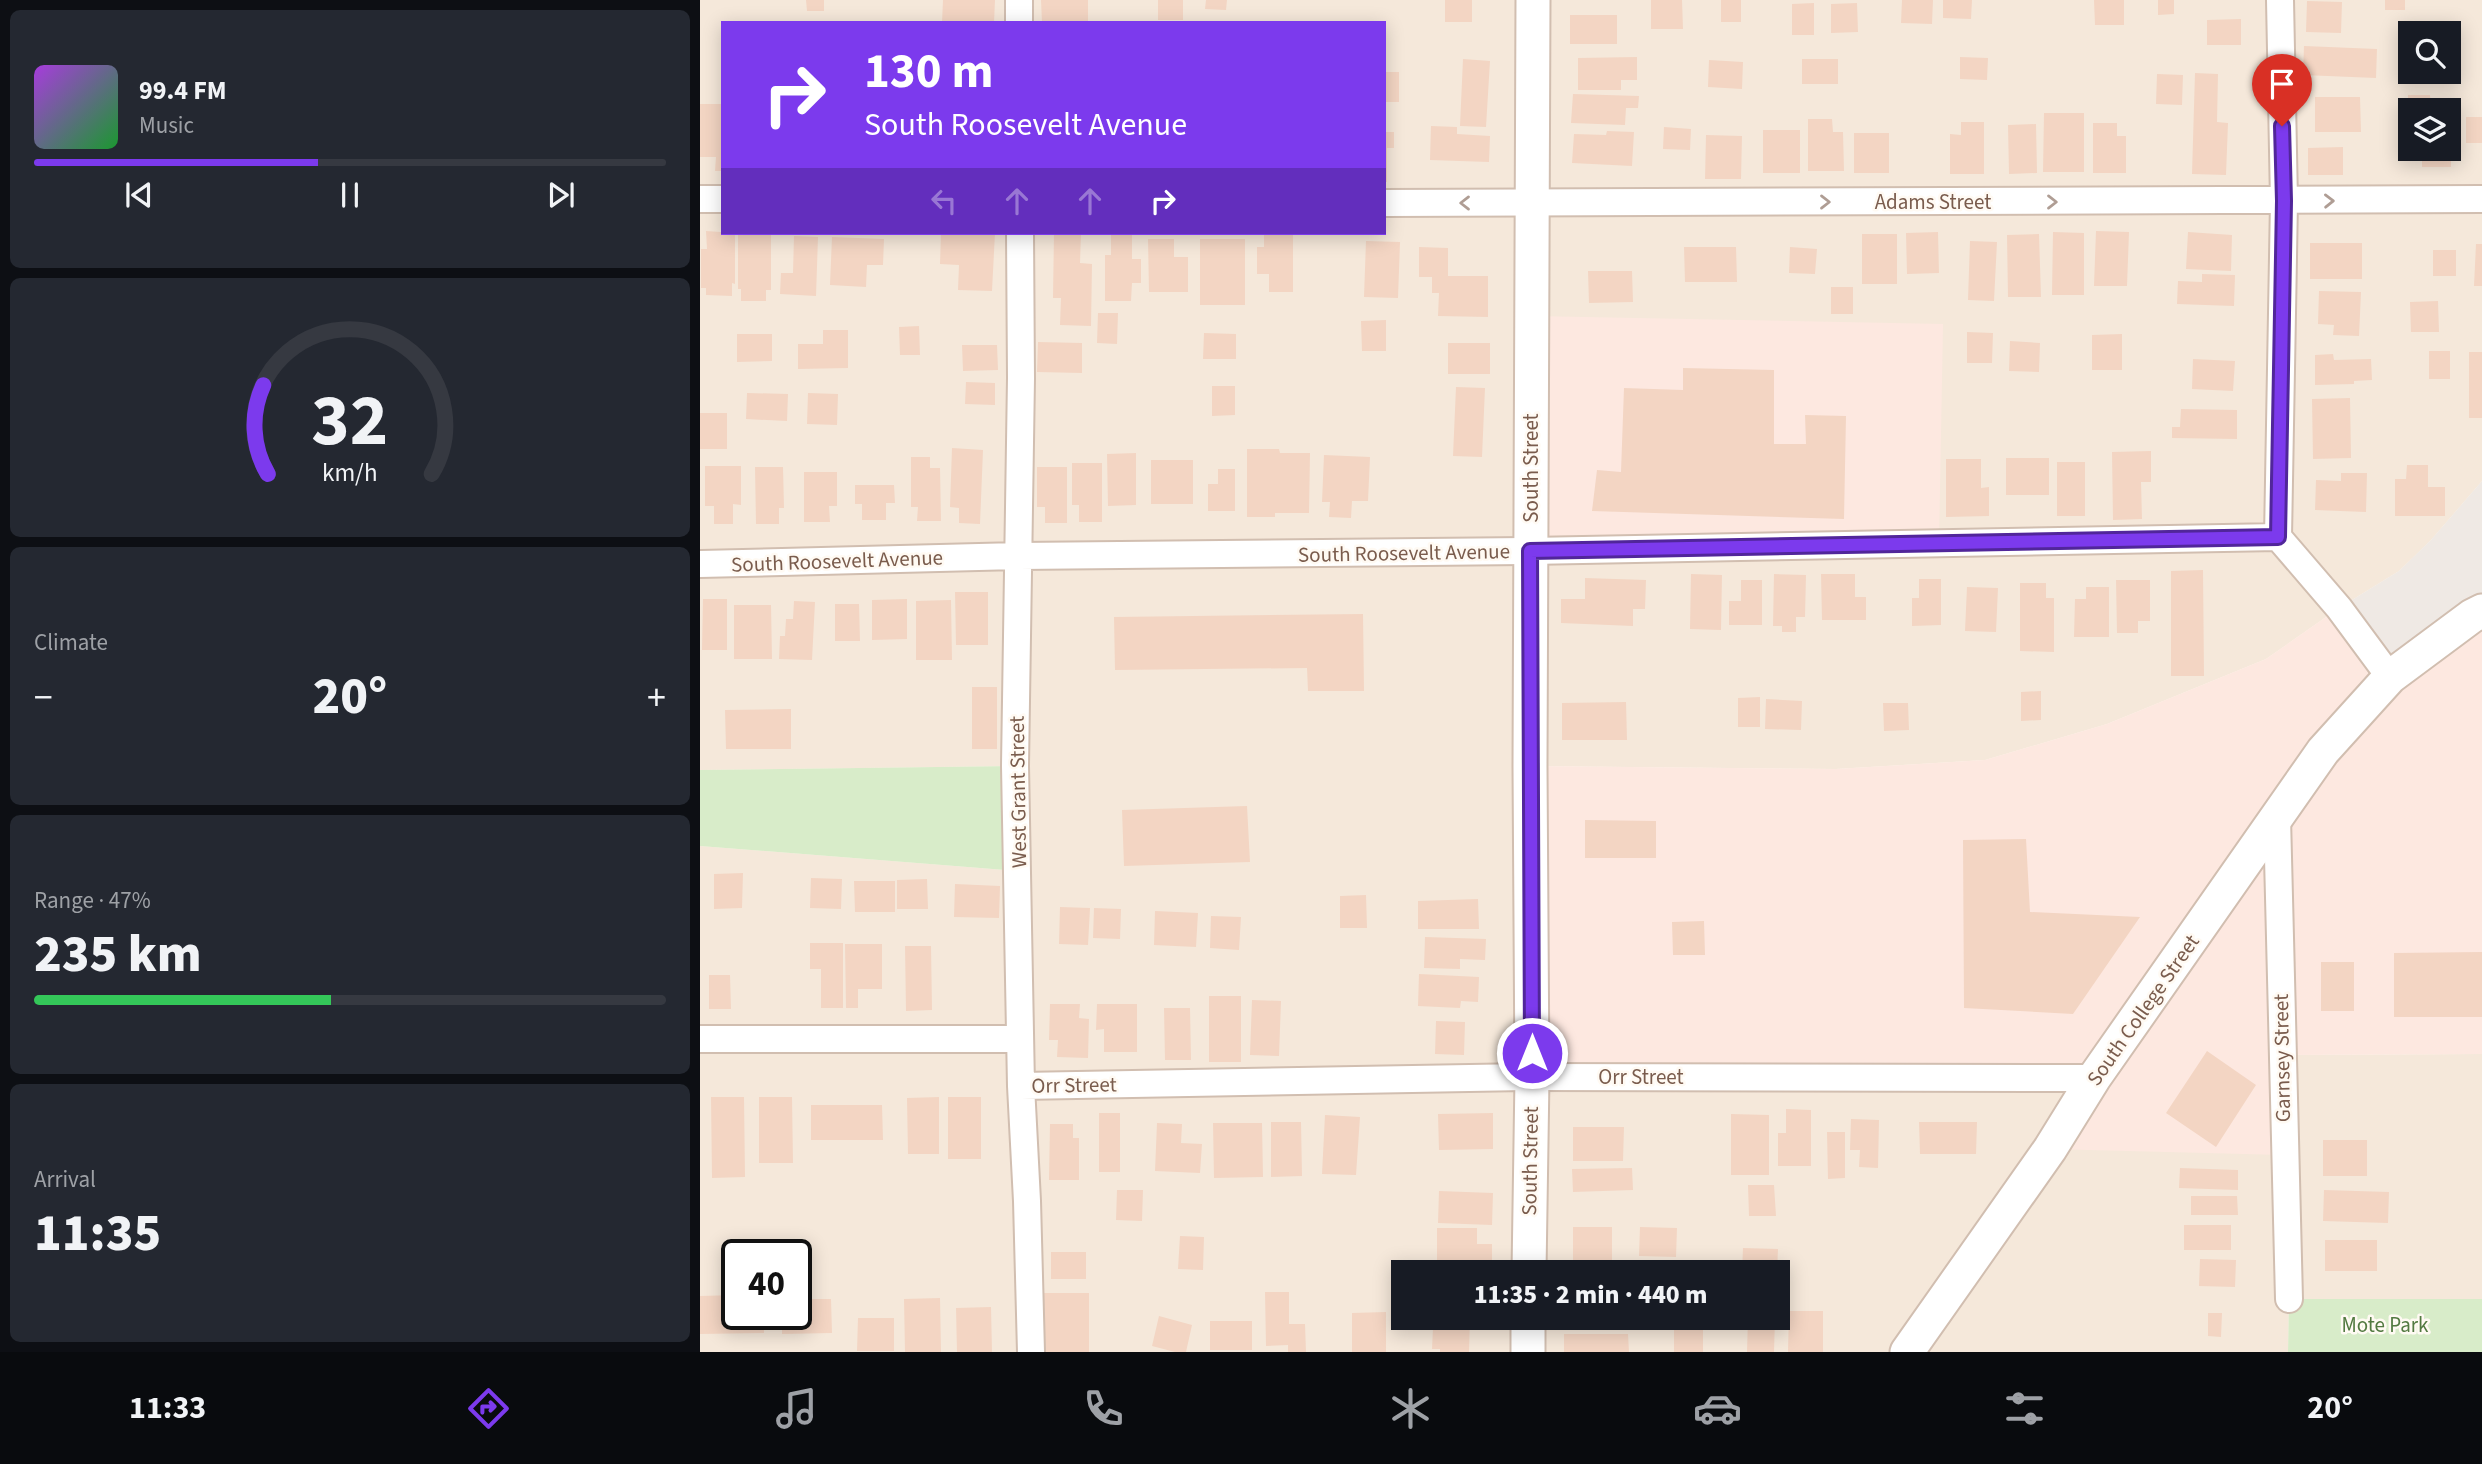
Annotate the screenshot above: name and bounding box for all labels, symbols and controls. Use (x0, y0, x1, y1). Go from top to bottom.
map controls (2398, 21, 2461, 161)
button: search (2398, 21, 2461, 84)
text: 130 m (864, 37, 993, 107)
icon: right (749, 49, 840, 140)
pin (2252, 54, 2312, 126)
icon: arrive (2263, 65, 2301, 103)
text: 99.4 FM (139, 72, 227, 109)
button: layers (2398, 98, 2461, 161)
text: South Roosevelt Avenue (864, 102, 1187, 148)
text: Music (139, 109, 194, 142)
icon: previous (120, 176, 158, 214)
icon: pause (331, 176, 369, 214)
icon: next (542, 176, 580, 214)
icon: left (925, 182, 963, 220)
icon: ahead (998, 182, 1036, 220)
icon: ahead (1071, 182, 1109, 220)
icon: right (1144, 182, 1182, 220)
street label: Adams Street (1875, 187, 1991, 217)
one-way arrow (2324, 193, 2335, 209)
one-way arrow (2048, 194, 2058, 210)
one-way arrow (1459, 195, 1470, 211)
one-way arrow (1820, 195, 1831, 210)
text: 32 (312, 369, 388, 473)
street label: South Street (1516, 413, 1546, 523)
text: km/h (322, 454, 378, 490)
street label: South Roosevelt Avenue (1298, 536, 1510, 570)
street label: South Roosevelt Avenue (731, 542, 943, 580)
text: Climate (34, 626, 108, 659)
text: 20° (313, 660, 387, 734)
text: − (34, 671, 53, 725)
text: + (647, 671, 666, 725)
street label: West Grant Street (1002, 716, 1034, 868)
text: Range · 47% (34, 884, 151, 917)
text: 235 km (34, 918, 202, 992)
street label: South College Street (2080, 928, 2206, 1092)
street label: Garnsey Street (2266, 994, 2298, 1122)
position arrow (1495, 1016, 1569, 1090)
street label: Orr Street (1598, 1062, 1684, 1092)
street label: Orr Street (1031, 1069, 1117, 1101)
street label: South Street (1514, 1106, 1546, 1216)
text: Arrival (34, 1163, 96, 1196)
text: 11:35 (34, 1197, 161, 1271)
speed limit sign: 40 (721, 1239, 812, 1330)
text: 11:35 · 2 min · 440 m (1474, 1276, 1707, 1313)
park label: Mote Park (2342, 1310, 2429, 1340)
icon: directions (464, 1384, 513, 1433)
icon: music (772, 1384, 821, 1433)
icon: phone (1079, 1384, 1128, 1433)
icon: climate (1386, 1384, 1435, 1433)
icon: car (1693, 1384, 1742, 1433)
icon: filters (2000, 1384, 2049, 1433)
text: 11:33 (129, 1385, 206, 1431)
text: 20° (2307, 1385, 2353, 1431)

